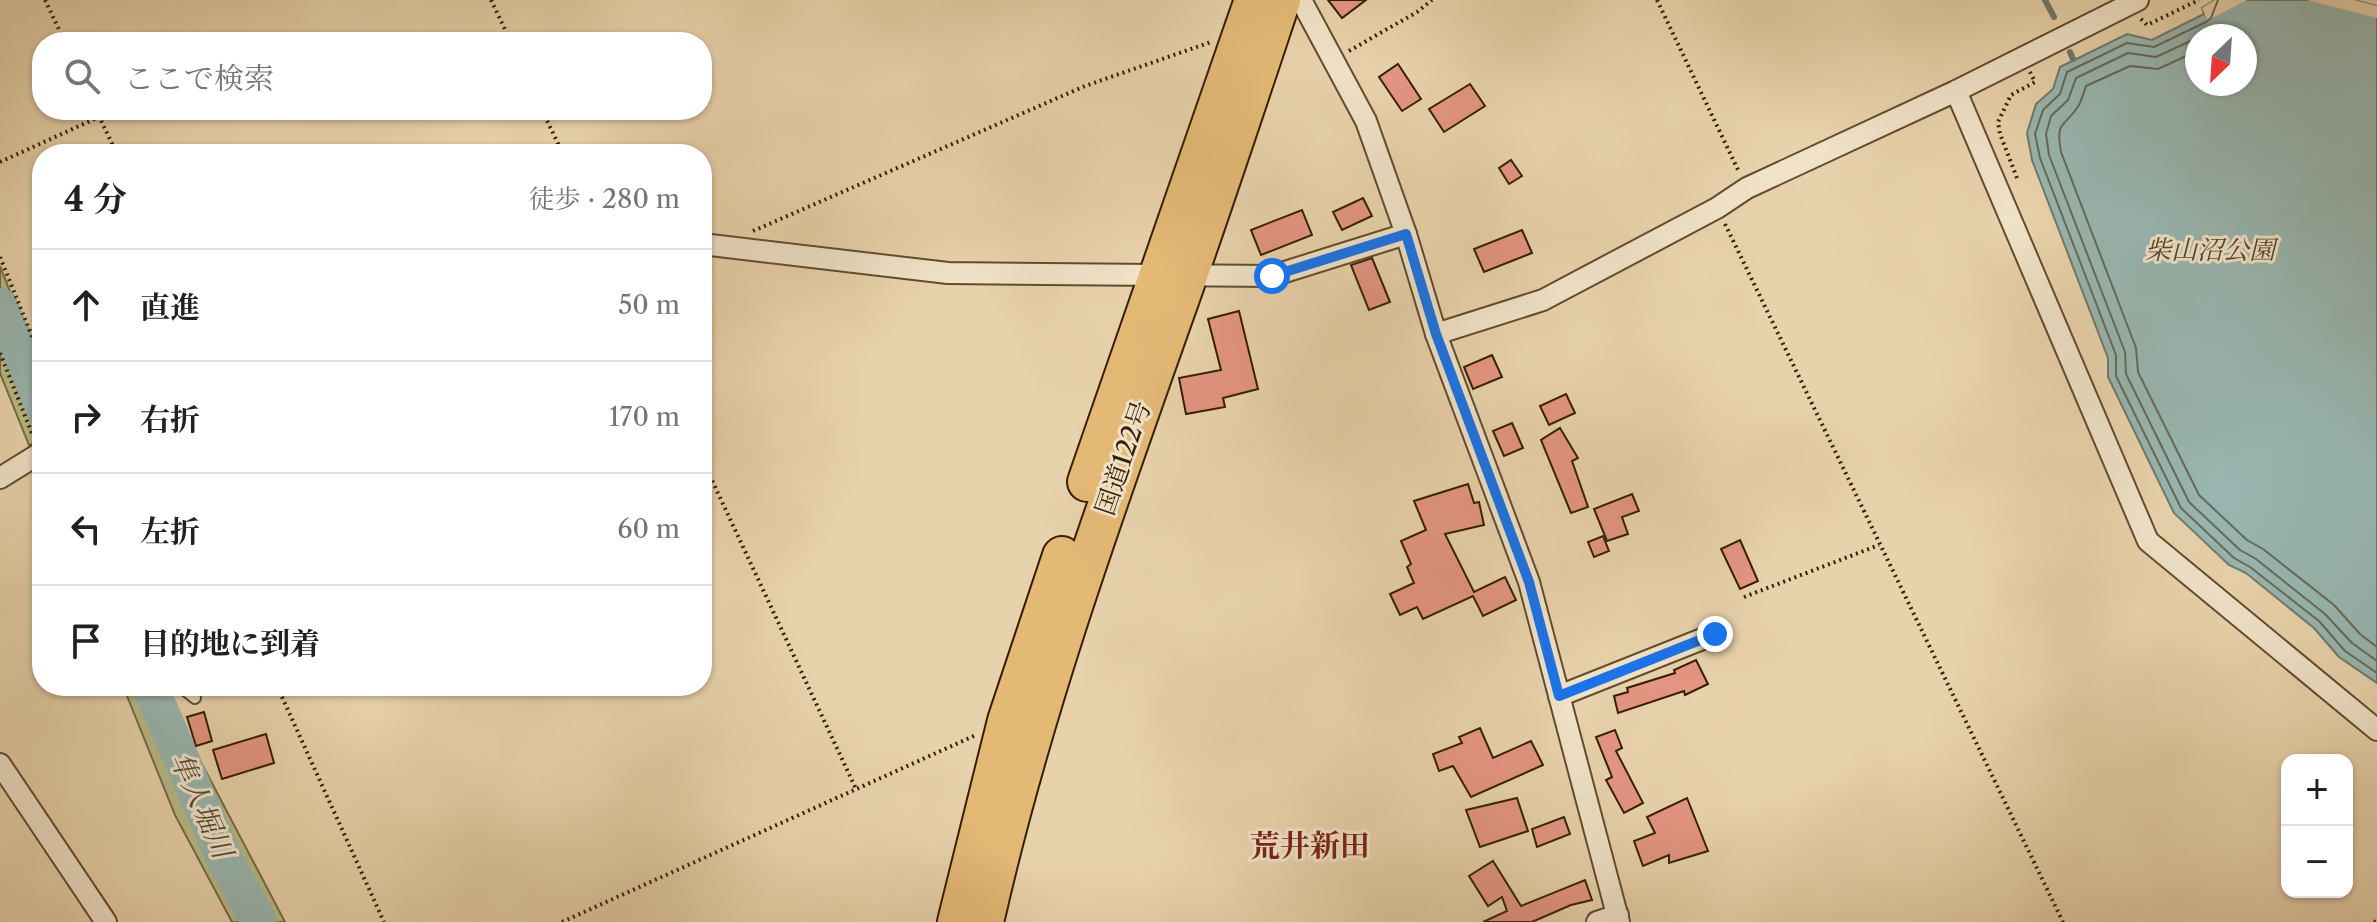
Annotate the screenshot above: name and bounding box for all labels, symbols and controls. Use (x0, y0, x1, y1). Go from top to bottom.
north arrow (2185, 24, 2257, 96)
search box (32, 32, 712, 120)
icon: search (60, 54, 104, 98)
text: ここで検索 (124, 60, 274, 97)
text: 4 分 (64, 178, 127, 220)
text: 徒歩 · 280 m (529, 183, 680, 215)
park label: 柴山沼公園 (2145, 234, 2279, 266)
route start (1254, 258, 1290, 294)
icon: ahead (64, 283, 108, 327)
text: 直進 (140, 289, 200, 326)
text: 50 m (618, 289, 680, 321)
icon: right (64, 395, 108, 439)
street label: 国道122号 (1089, 397, 1157, 519)
text: 右折 (140, 401, 200, 438)
text: 170 m (609, 401, 680, 433)
icon: left (64, 507, 108, 551)
text: 左折 (140, 513, 200, 550)
text: 60 m (617, 513, 680, 545)
route end (1697, 616, 1733, 652)
icon: arrive (64, 619, 108, 663)
text: 目的地に到着 (140, 625, 320, 662)
water label: 隼人堀川 (164, 747, 242, 866)
map controls (2281, 754, 2353, 898)
button: + (2281, 754, 2353, 826)
button: − (2281, 826, 2353, 898)
district label: 荒井新田 (1250, 827, 1370, 864)

